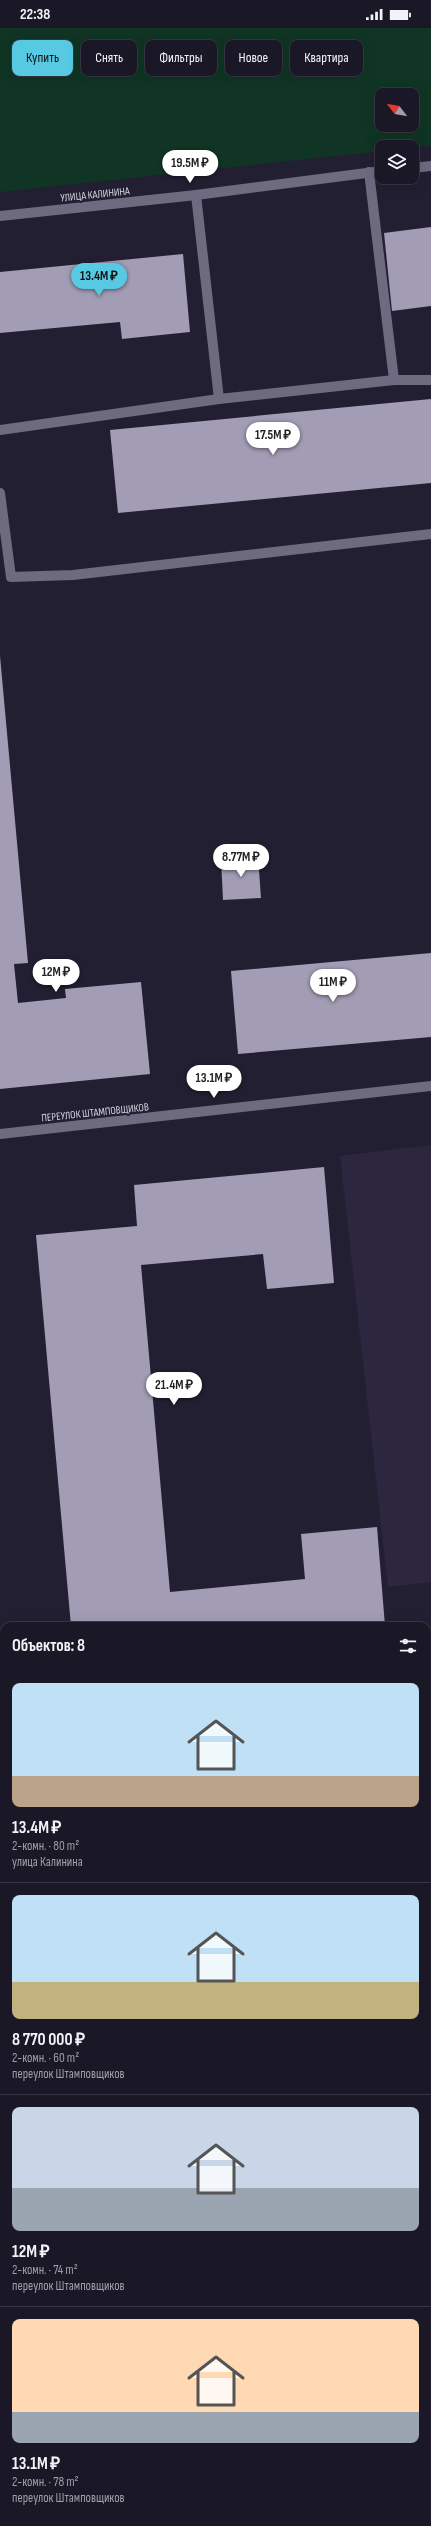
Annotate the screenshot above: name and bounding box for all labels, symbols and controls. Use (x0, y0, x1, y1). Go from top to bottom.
text: 22:38 (20, 5, 50, 24)
chip: Купить (12, 40, 73, 76)
chip: Снять (81, 40, 137, 76)
chip: Фильтры (145, 40, 217, 76)
chip: Новое (225, 40, 282, 76)
chip: Квартира (290, 40, 363, 76)
north arrow (375, 88, 419, 132)
map controls (375, 88, 419, 184)
button: layers (375, 140, 419, 184)
pin: 19.5M ₽ (153, 150, 227, 184)
text: 19.5M ₽ (171, 155, 209, 171)
street label: УЛИЦА КАЛИНИНА (60, 184, 131, 205)
pin: 13.4M ₽ (62, 263, 136, 297)
text: 13.4M ₽ (80, 268, 118, 284)
pin: 17.5M ₽ (236, 422, 310, 456)
text: 17.5M ₽ (255, 427, 291, 443)
pin: 8.77M ₽ (204, 844, 278, 878)
text: 8.77M ₽ (222, 849, 260, 865)
pin: 12M ₽ (28, 959, 84, 993)
text: 12M ₽ (42, 964, 70, 980)
pin: 11M ₽ (305, 969, 361, 1003)
text: 11M ₽ (319, 974, 347, 990)
pin: 13.1M ₽ (177, 1065, 251, 1099)
text: 13.1M ₽ (196, 1070, 232, 1086)
street label: ПЕРЕУЛОК ШТАМПОВЩИКОВ (41, 1100, 149, 1125)
pin: 21.4M ₽ (137, 1372, 211, 1406)
text: 21.4M ₽ (155, 1377, 193, 1393)
icon: filters (397, 1635, 419, 1657)
text: Объектов: 8 (12, 1636, 85, 1656)
icon: home (180, 1709, 252, 1781)
text: 13.4M ₽ (12, 1818, 61, 1838)
text: 2-комн. · 80 m² (12, 1838, 79, 1854)
text: улица Калинина (12, 1854, 83, 1870)
icon: home (180, 1921, 252, 1993)
text: 8 770 000 ₽ (12, 2030, 85, 2050)
text: 2-комн. · 60 m² (12, 2050, 79, 2066)
text: переулок Штамповщиков (12, 2066, 125, 2082)
icon: home (180, 2133, 252, 2205)
text: 12M ₽ (12, 2242, 50, 2262)
text: 2-комн. · 74 m² (12, 2262, 78, 2278)
text: переулок Штамповщиков (12, 2278, 125, 2294)
icon: home (180, 2345, 252, 2417)
text: 13.1M ₽ (12, 2454, 60, 2474)
text: 2-комн. · 78 m² (12, 2474, 79, 2490)
text: переулок Штамповщиков (12, 2490, 125, 2506)

